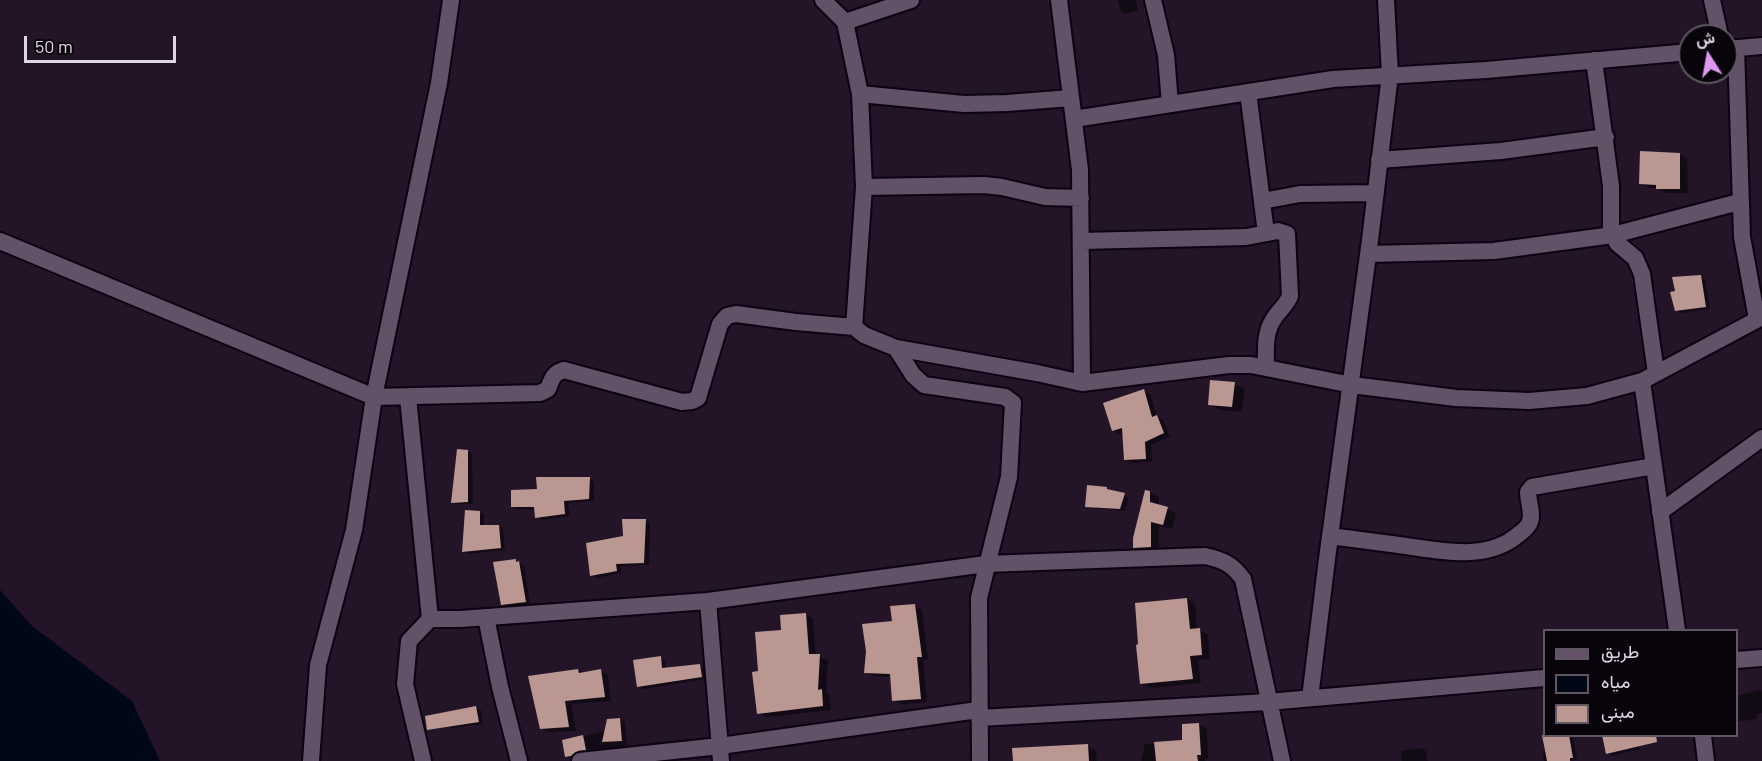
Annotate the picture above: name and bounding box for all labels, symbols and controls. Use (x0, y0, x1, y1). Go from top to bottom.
scale bar (27, 24, 178, 62)
north arrow (1678, 24, 1738, 84)
text: ش (1694, 27, 1716, 49)
text: 50 m (35, 35, 73, 57)
legend (1543, 629, 1738, 737)
text: طريق (1601, 640, 1639, 662)
text: مياه (1601, 670, 1630, 692)
text: مبنى (1601, 700, 1635, 722)

